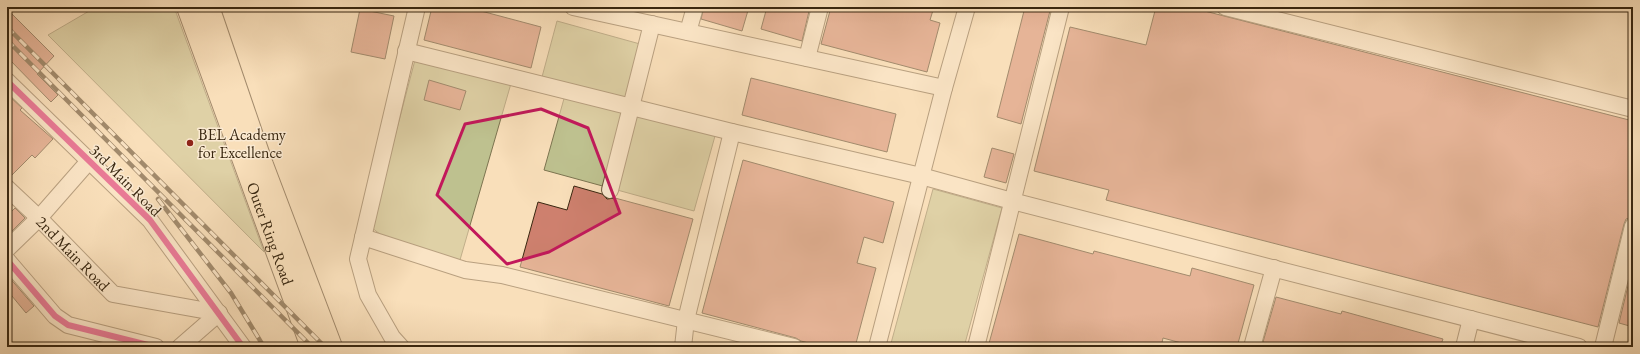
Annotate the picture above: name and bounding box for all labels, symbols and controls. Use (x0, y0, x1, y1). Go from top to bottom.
place label: BEL Academy for Excellence (198, 124, 287, 163)
marker: BEL Academy for Excellence (185, 138, 195, 148)
street label: 3rd Main Road (85, 140, 167, 222)
street label: Outer Ring Road (242, 179, 299, 289)
street label: 2nd Main Road (32, 211, 115, 296)

